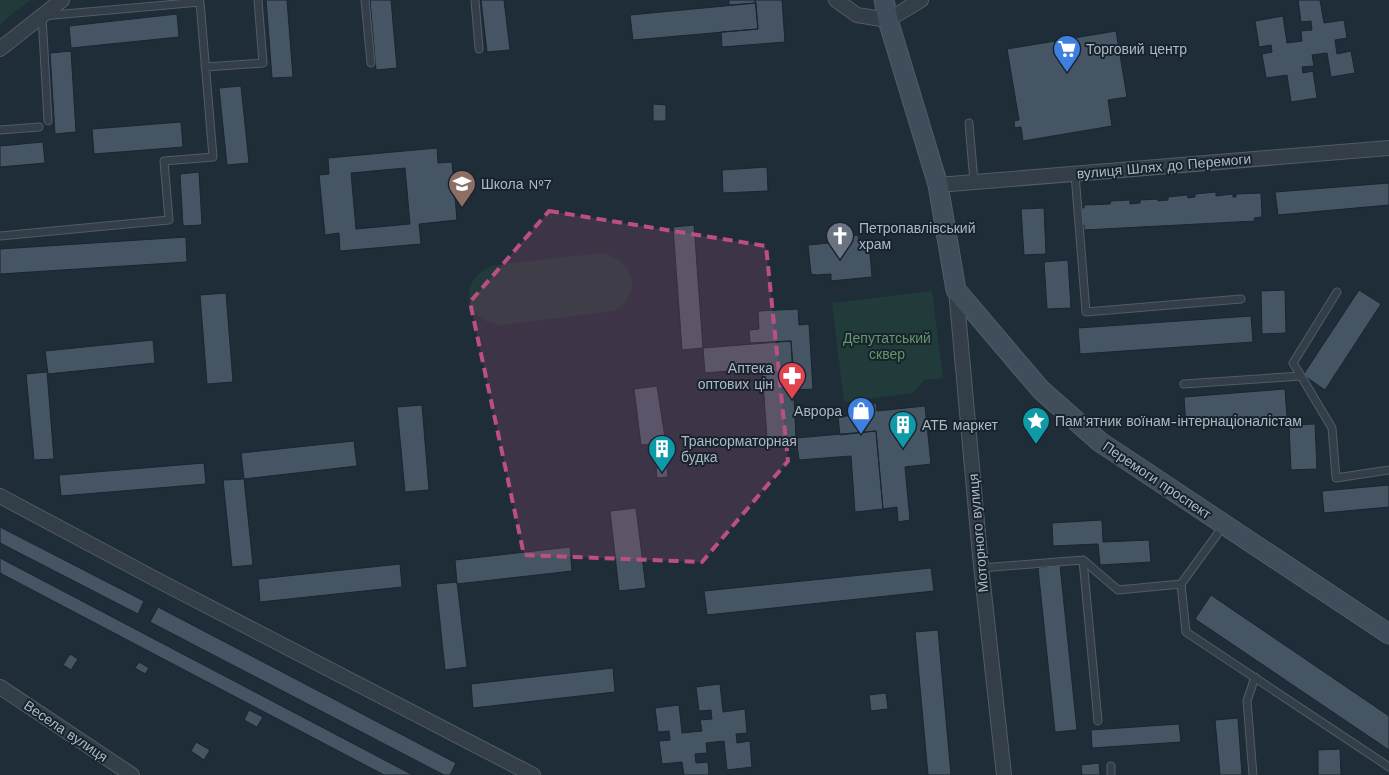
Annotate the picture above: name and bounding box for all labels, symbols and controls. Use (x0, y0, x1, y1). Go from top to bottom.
supermarket icon: Торговий центр (1052, 34, 1082, 73)
place label: Торговий центр (1086, 41, 1187, 57)
street label: вулиця Шлях до Перемоги (1076, 150, 1252, 182)
school or university icon: Школа №7 (447, 169, 477, 208)
place label: Школа №7 (481, 176, 552, 192)
place label: Петропавлівський храм (859, 220, 975, 252)
church icon: Петропавлівський храм (825, 221, 855, 260)
park label: Депутатський сквер (843, 330, 931, 362)
place label: Аптека оптових цін (698, 360, 773, 392)
pharmacy icon: Аптека оптових цін (777, 361, 807, 400)
shop icon: Аврора (846, 396, 876, 435)
place label: Аврора (794, 403, 842, 419)
place icon: Пам'ятник воїнам-інтернаціоналістам (1021, 406, 1051, 445)
building icon: АТБ маркет (888, 410, 918, 449)
place label: Пам'ятник воїнам-інтернаціоналістам (1055, 413, 1302, 429)
place label: АТБ маркет (922, 417, 999, 433)
place label: Трансорматорная будка (681, 433, 797, 465)
building icon: Трансорматорная будка (647, 434, 677, 473)
street label: Перемоги проспект (1100, 438, 1214, 522)
street label: Моторного вулиця (965, 473, 991, 593)
street label: Весела вулиця (21, 697, 111, 765)

